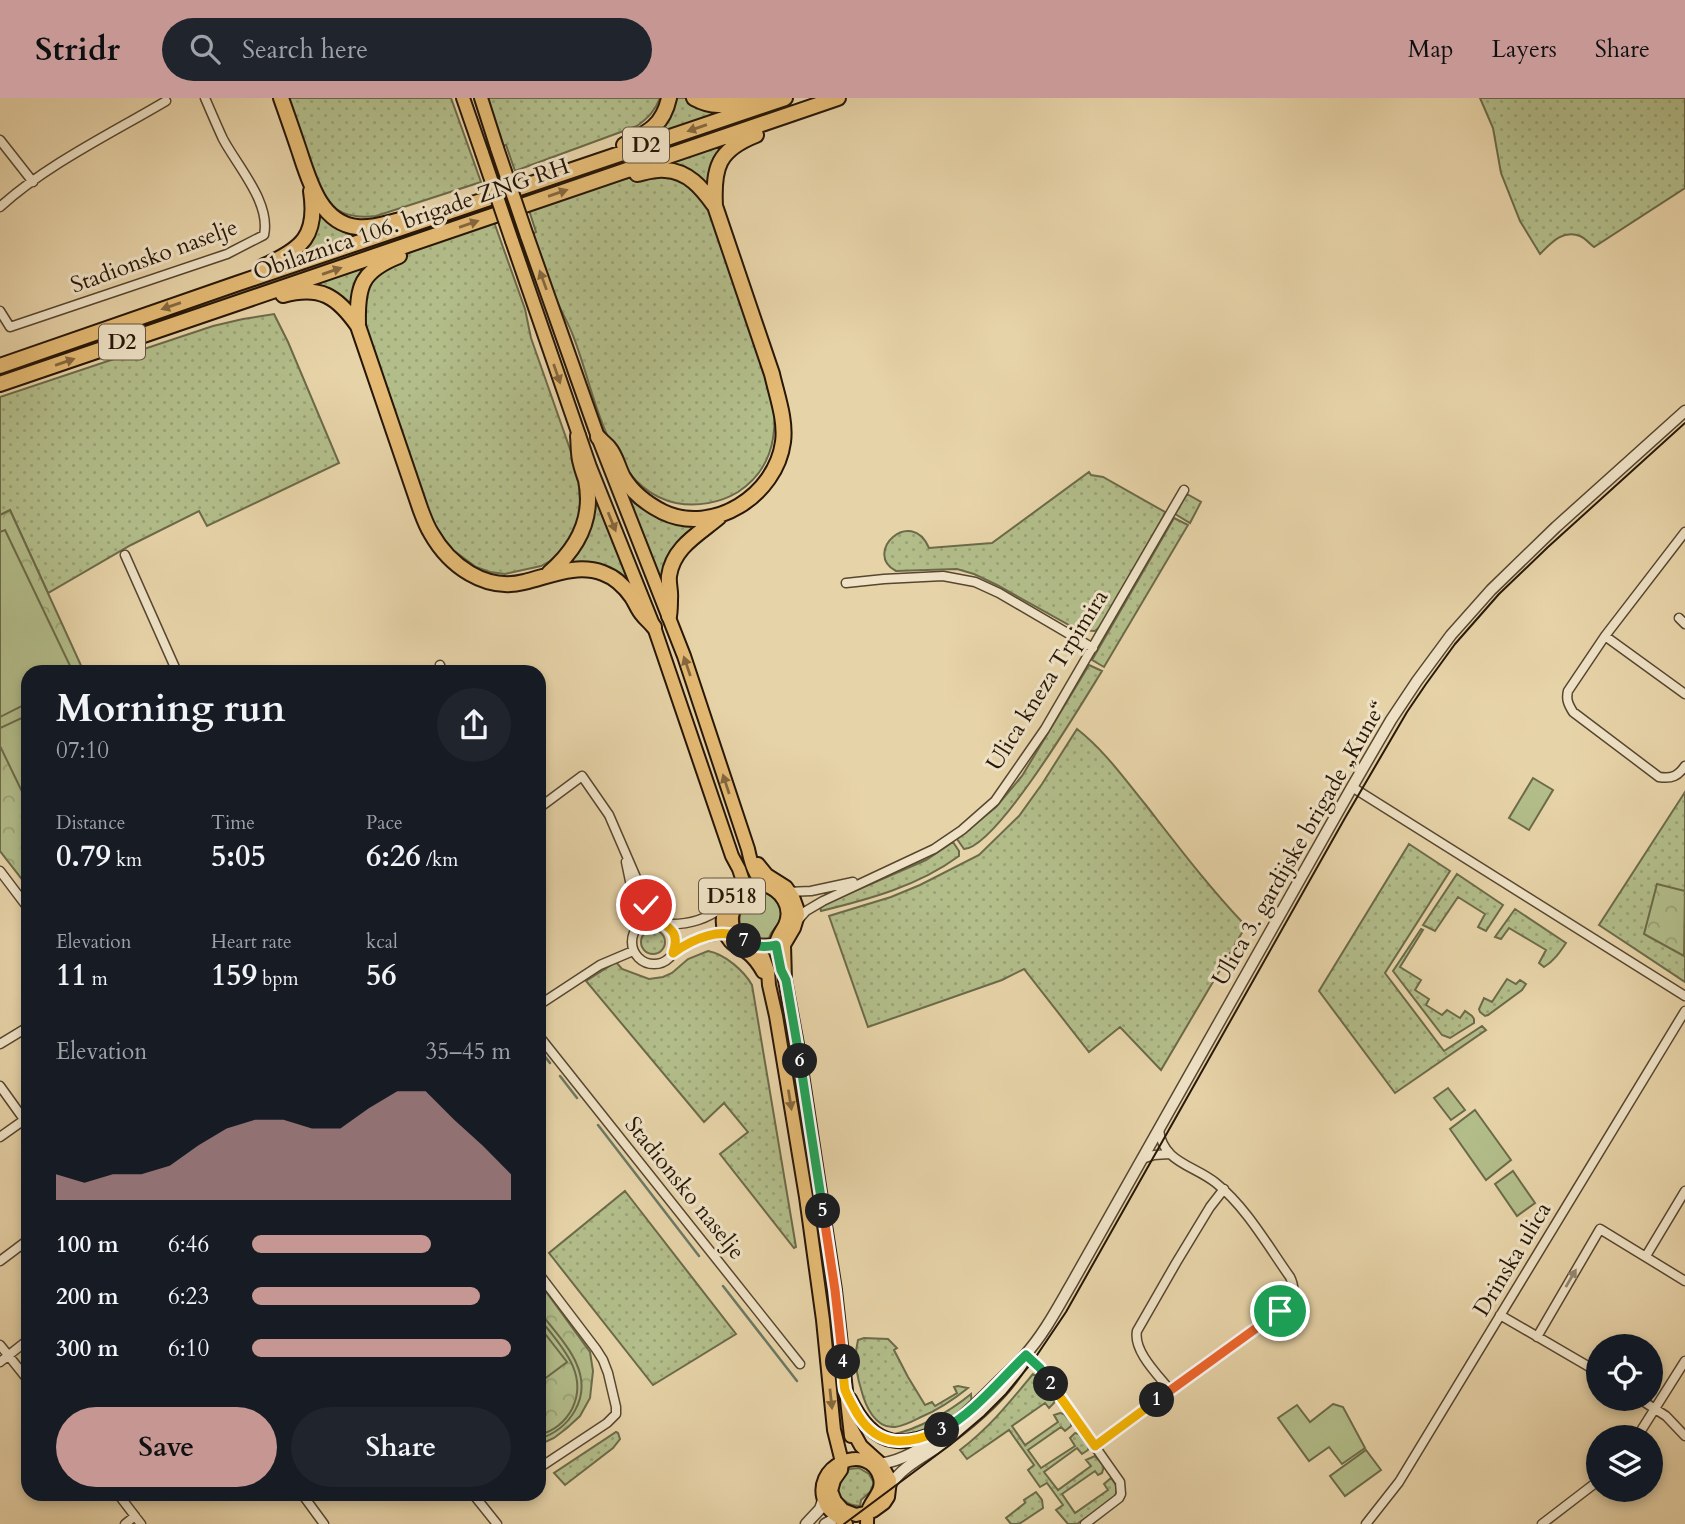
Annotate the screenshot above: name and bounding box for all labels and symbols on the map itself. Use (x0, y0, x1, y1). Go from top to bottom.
one-way arrow (686, 123, 707, 134)
road number: D2 (623, 128, 669, 162)
street label: Obilaznica 106. brigade ZNG RH (249, 150, 573, 288)
one-way arrow (548, 187, 569, 198)
street label: Stadionsko naselje (66, 211, 242, 301)
one-way arrow (458, 218, 479, 229)
one-way arrow (322, 265, 343, 276)
one-way arrow (537, 269, 548, 290)
one-way arrow (161, 301, 182, 312)
road number: D2 (99, 324, 145, 360)
one-way arrow (54, 356, 75, 367)
one-way arrow (552, 363, 563, 384)
one-way arrow (607, 512, 618, 533)
street label: Ulica kneza Trpimira (979, 583, 1115, 776)
one-way arrow (681, 656, 692, 677)
street label: Ulica 3. gardijske brigade „Kune“ (1204, 695, 1394, 991)
one-way arrow (720, 774, 731, 795)
pin (616, 875, 676, 935)
road number: D518 (699, 878, 765, 914)
pin: 7 (726, 924, 762, 958)
pin: 6 (782, 1044, 818, 1079)
one-way arrow (785, 1089, 796, 1111)
street label: Stadionsko naselje (618, 1110, 752, 1266)
pin: 5 (806, 1194, 840, 1228)
street label: Drinska ulica (1466, 1196, 1558, 1322)
one-way arrow (1565, 1268, 1577, 1288)
pin (1250, 1281, 1310, 1341)
pin: 4 (826, 1344, 860, 1380)
pin: 2 (1034, 1366, 1068, 1402)
pin: 1 (1140, 1382, 1174, 1418)
one-way arrow (826, 1388, 837, 1410)
pin: 3 (925, 1412, 960, 1448)

